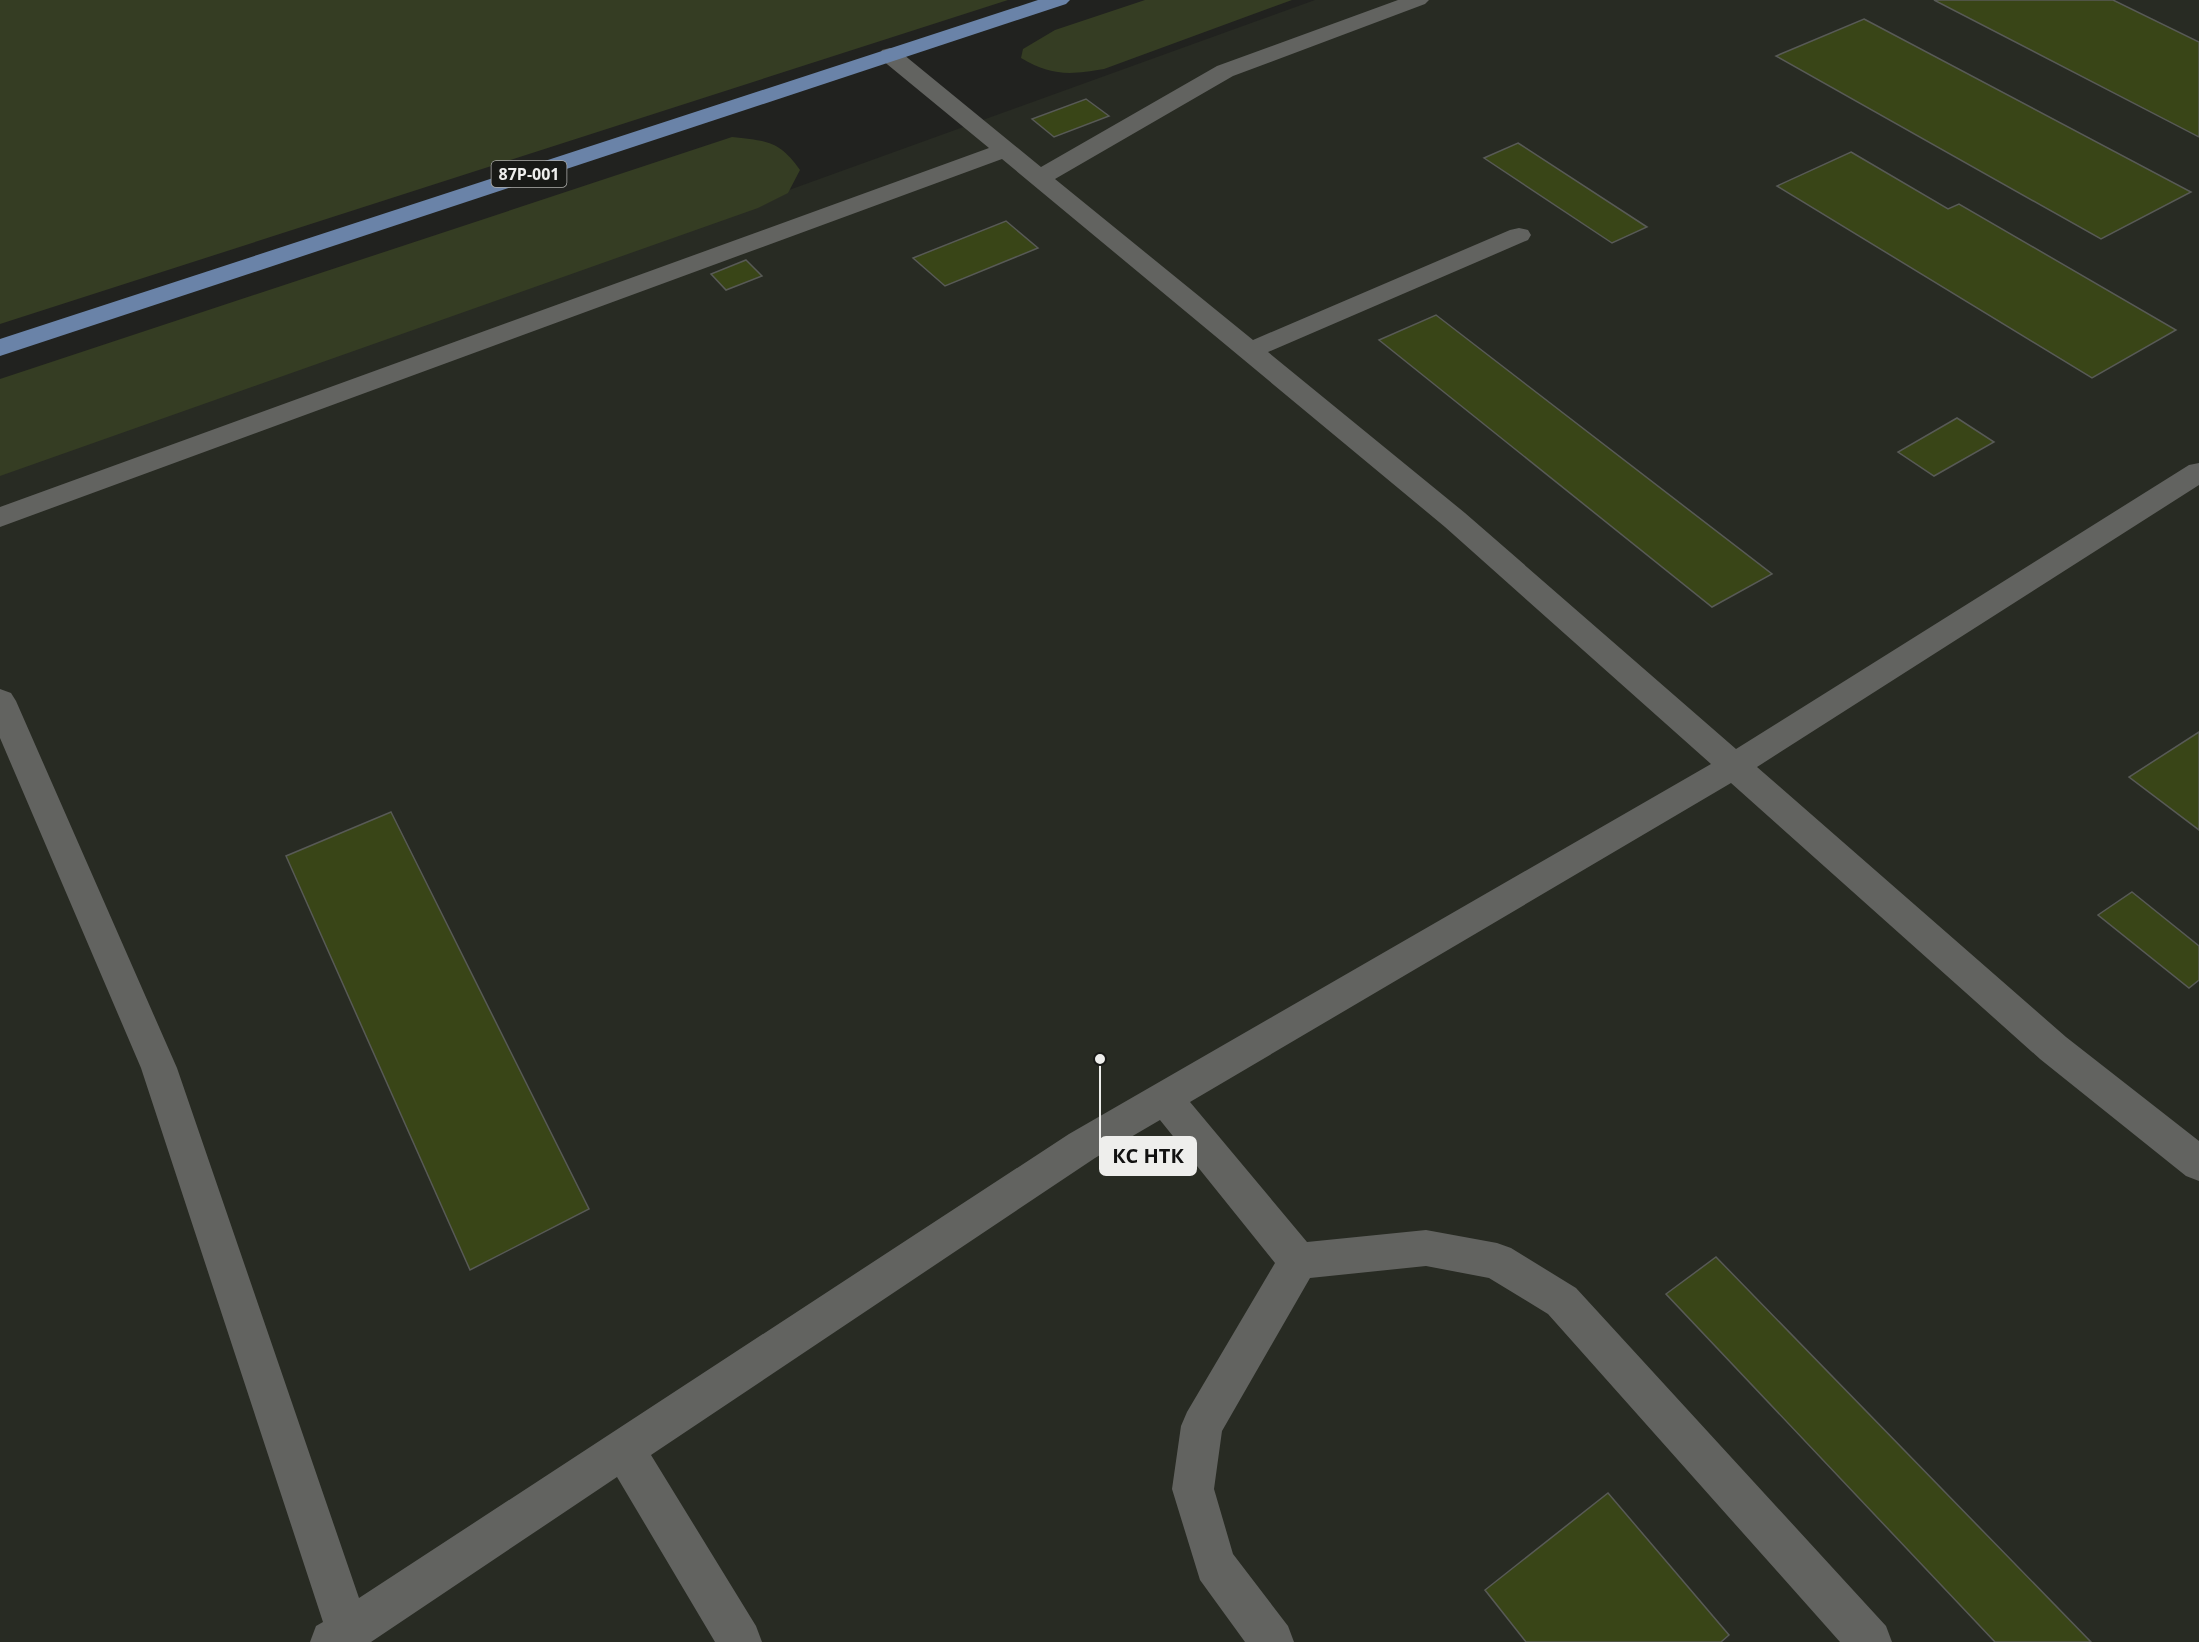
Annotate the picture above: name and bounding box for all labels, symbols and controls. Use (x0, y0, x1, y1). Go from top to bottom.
road number: 87Р-001 (492, 161, 566, 187)
callout: КС НТК (1100, 1137, 1196, 1175)
text: КС НТК (1112, 1142, 1184, 1169)

